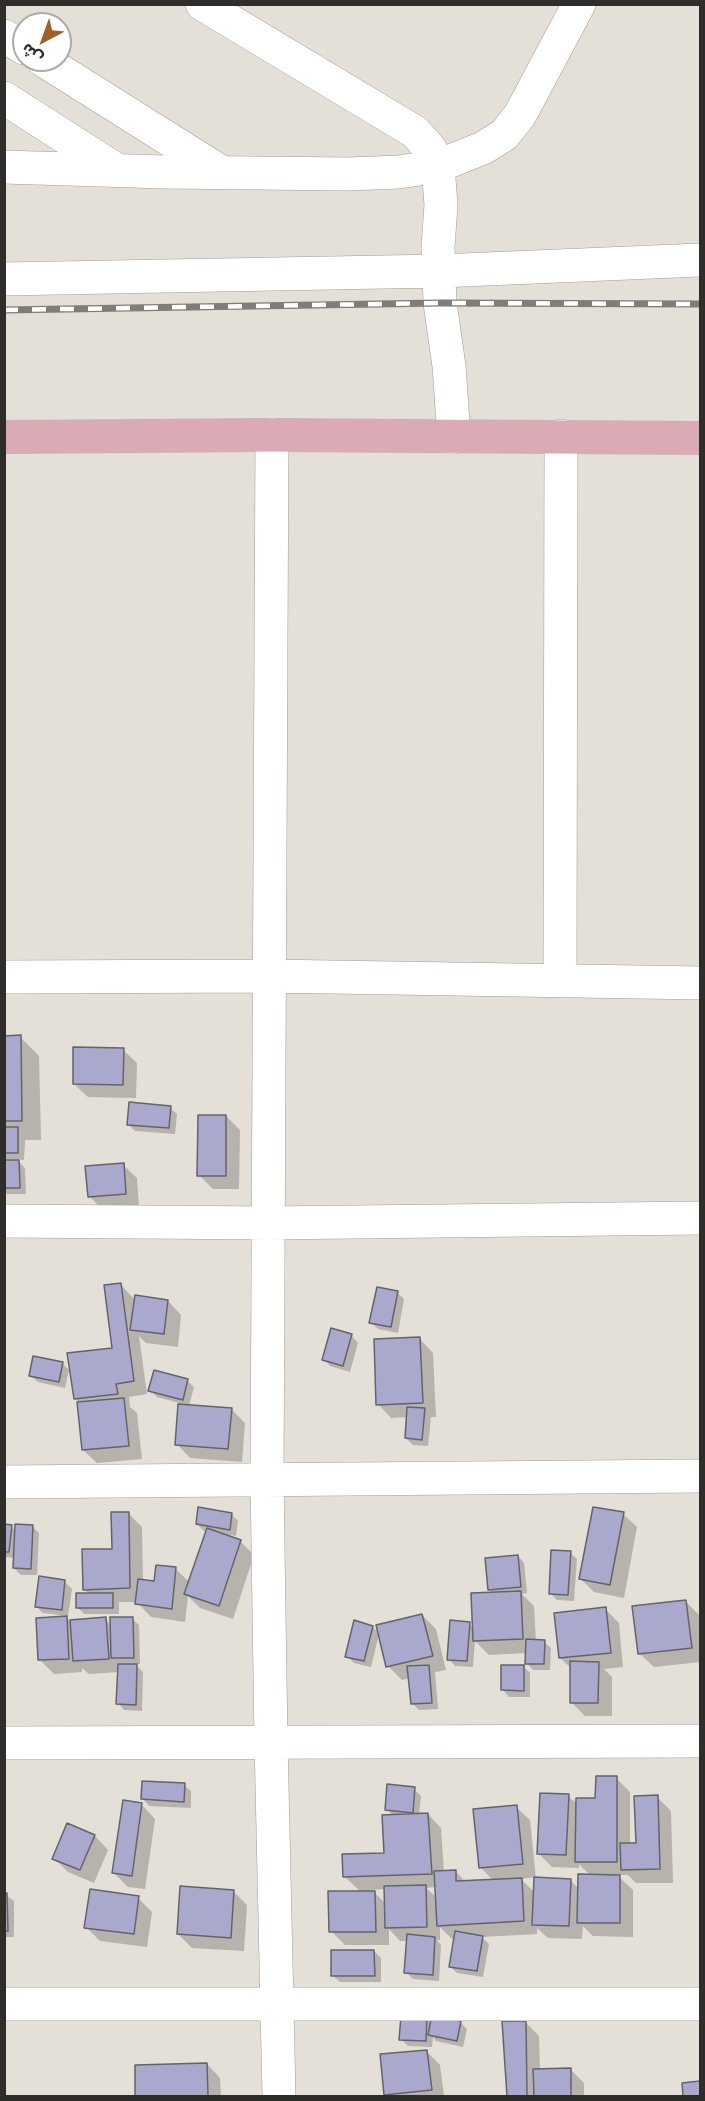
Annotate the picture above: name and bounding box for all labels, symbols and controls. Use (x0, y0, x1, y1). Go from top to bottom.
north arrow (12, 12, 72, 72)
text: ش (16, 39, 47, 70)

